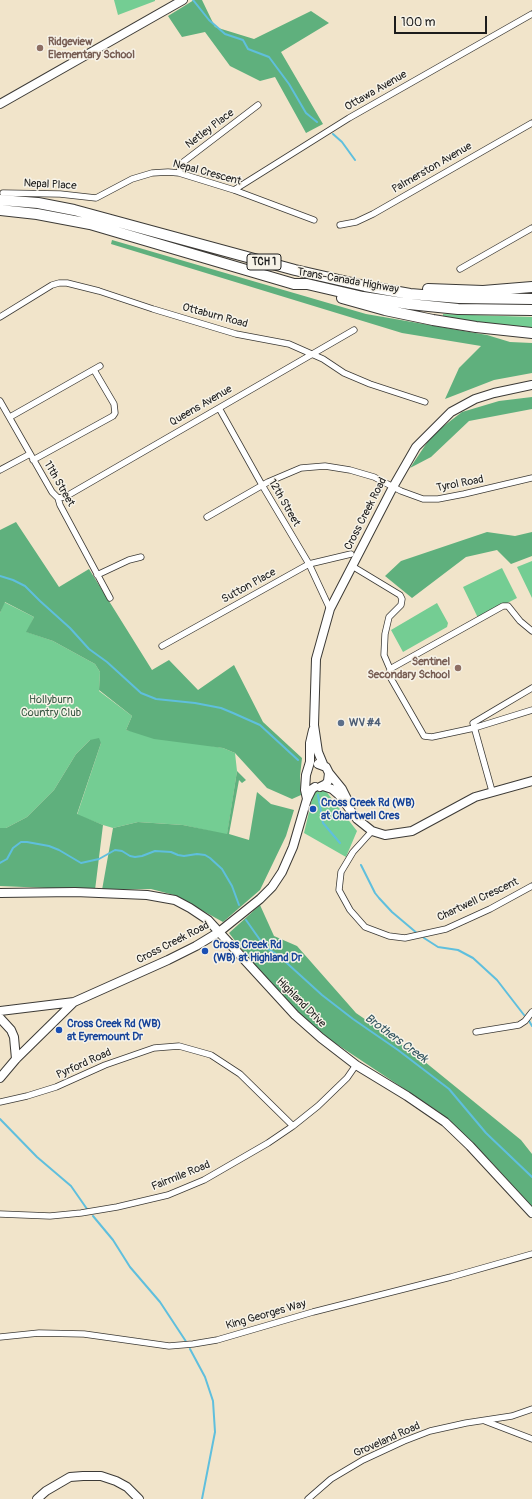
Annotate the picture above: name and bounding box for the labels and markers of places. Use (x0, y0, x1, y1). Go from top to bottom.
place label: Ridgeview Elementary School (48, 35, 135, 61)
marker: Ridgeview Elementary School (35, 43, 45, 53)
place label: Sentinel Secondary School (367, 655, 450, 681)
marker: Sentinel Secondary School (453, 663, 463, 673)
place label: WV #4 (349, 716, 381, 730)
marker: WV #4 (336, 718, 346, 728)
place label: Cross Creek Rd (WB) at Chartwell Cres (321, 796, 415, 822)
marker: Cross Creek Rd (WB) at Chartwell Cres (308, 804, 318, 814)
place label: Cross Creek Rd (WB) at Highland Dr (213, 938, 302, 964)
marker: Cross Creek Rd (WB) at Highland Dr (200, 946, 210, 956)
place label: Cross Creek Rd (WB) at Eyremount Dr (67, 1017, 161, 1043)
marker: Cross Creek Rd (WB) at Eyremount Dr (54, 1025, 64, 1035)

